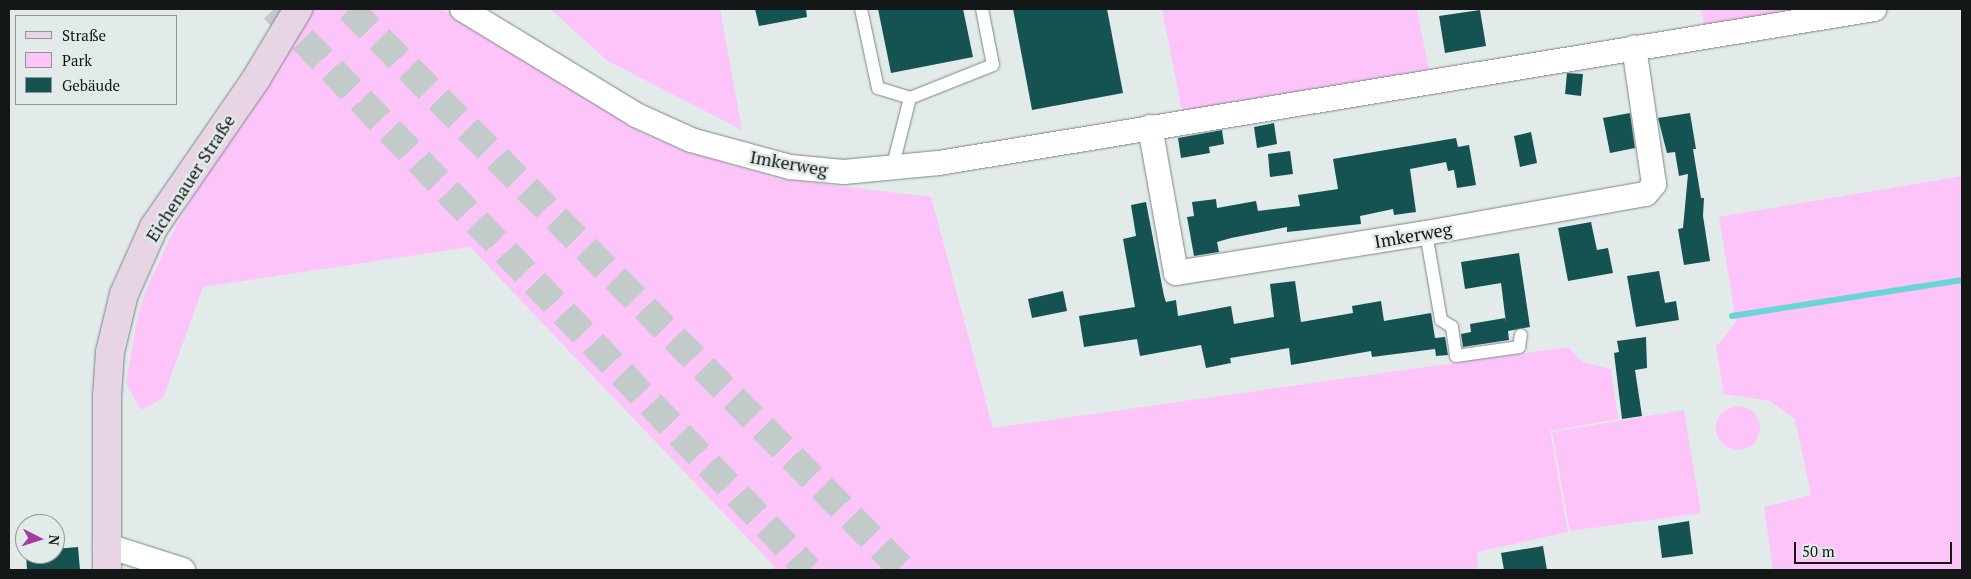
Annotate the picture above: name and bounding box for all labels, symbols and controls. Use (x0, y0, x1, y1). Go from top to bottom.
legend (15, 15, 178, 105)
text: Straße (62, 25, 106, 45)
text: Park (62, 50, 92, 70)
text: Gebäude (62, 75, 120, 95)
street label: Eichenauer Straße (141, 110, 239, 246)
street label: Imkerweg (748, 146, 830, 180)
street label: Imkerweg (1372, 218, 1454, 252)
north arrow (15, 514, 65, 564)
scale bar (1796, 532, 1954, 564)
text: N (45, 534, 64, 546)
text: 50 m (1802, 541, 1835, 561)

